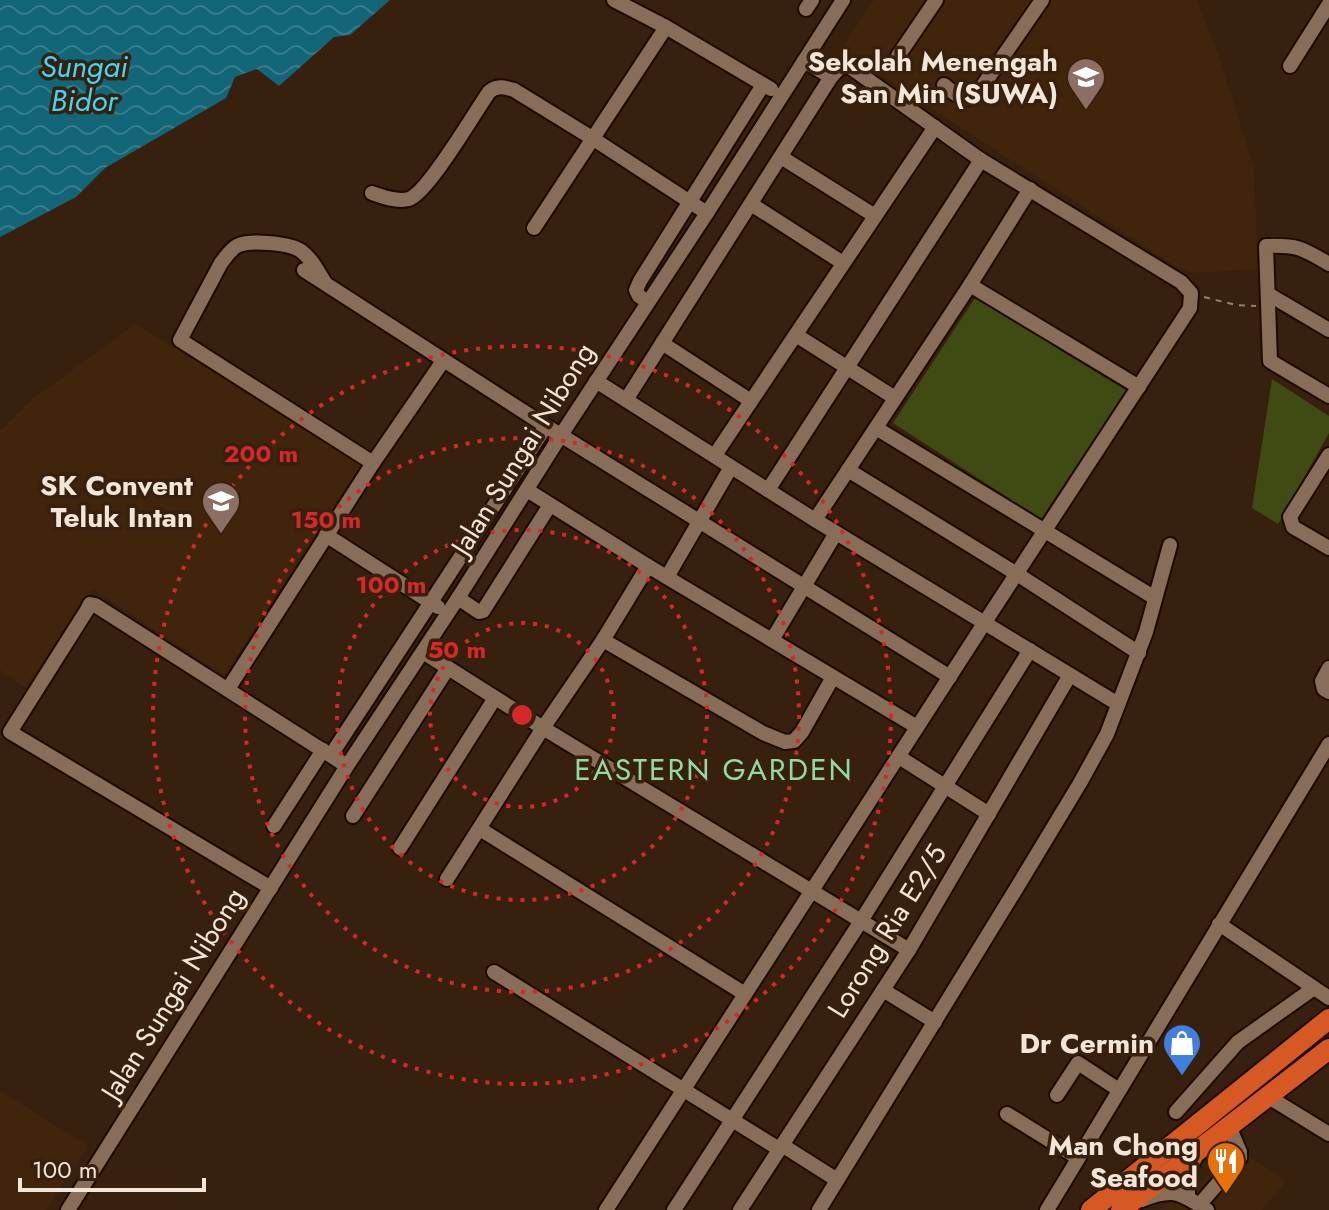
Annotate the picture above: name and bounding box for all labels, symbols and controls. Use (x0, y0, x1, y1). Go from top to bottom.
place label: Sekolah Menengah San Min (SUWA) (808, 41, 1058, 114)
water label: Sungai Bidor (40, 45, 128, 122)
school or university icon: Sekolah Menengah San Min (SUWA) (1065, 56, 1107, 111)
street label: Jalan Sungai Nibong (439, 335, 605, 567)
text: 200 m (224, 436, 298, 471)
place label: SK Convent Teluk Intan (40, 465, 193, 538)
school or university icon: SK Convent Teluk Intan (200, 480, 242, 535)
text: 150 m (291, 502, 361, 537)
text: 100 m (356, 567, 426, 602)
text: 50 m (428, 632, 486, 667)
centre of rings (508, 701, 536, 729)
district label: EASTERN GARDEN (574, 748, 854, 791)
street label: Lorong Ria E2/5 (817, 836, 957, 1026)
street label: Jalan Sungai Nibong (89, 880, 255, 1112)
shop icon: Dr Cermin (1161, 1022, 1203, 1077)
place label: Dr Cermin (1020, 1023, 1154, 1064)
place label: Man Chong Seafood (1048, 1125, 1198, 1198)
restaurant icon: Man Chong Seafood (1205, 1140, 1247, 1195)
scale bar (20, 1142, 204, 1192)
text: 100 m (32, 1152, 98, 1187)

